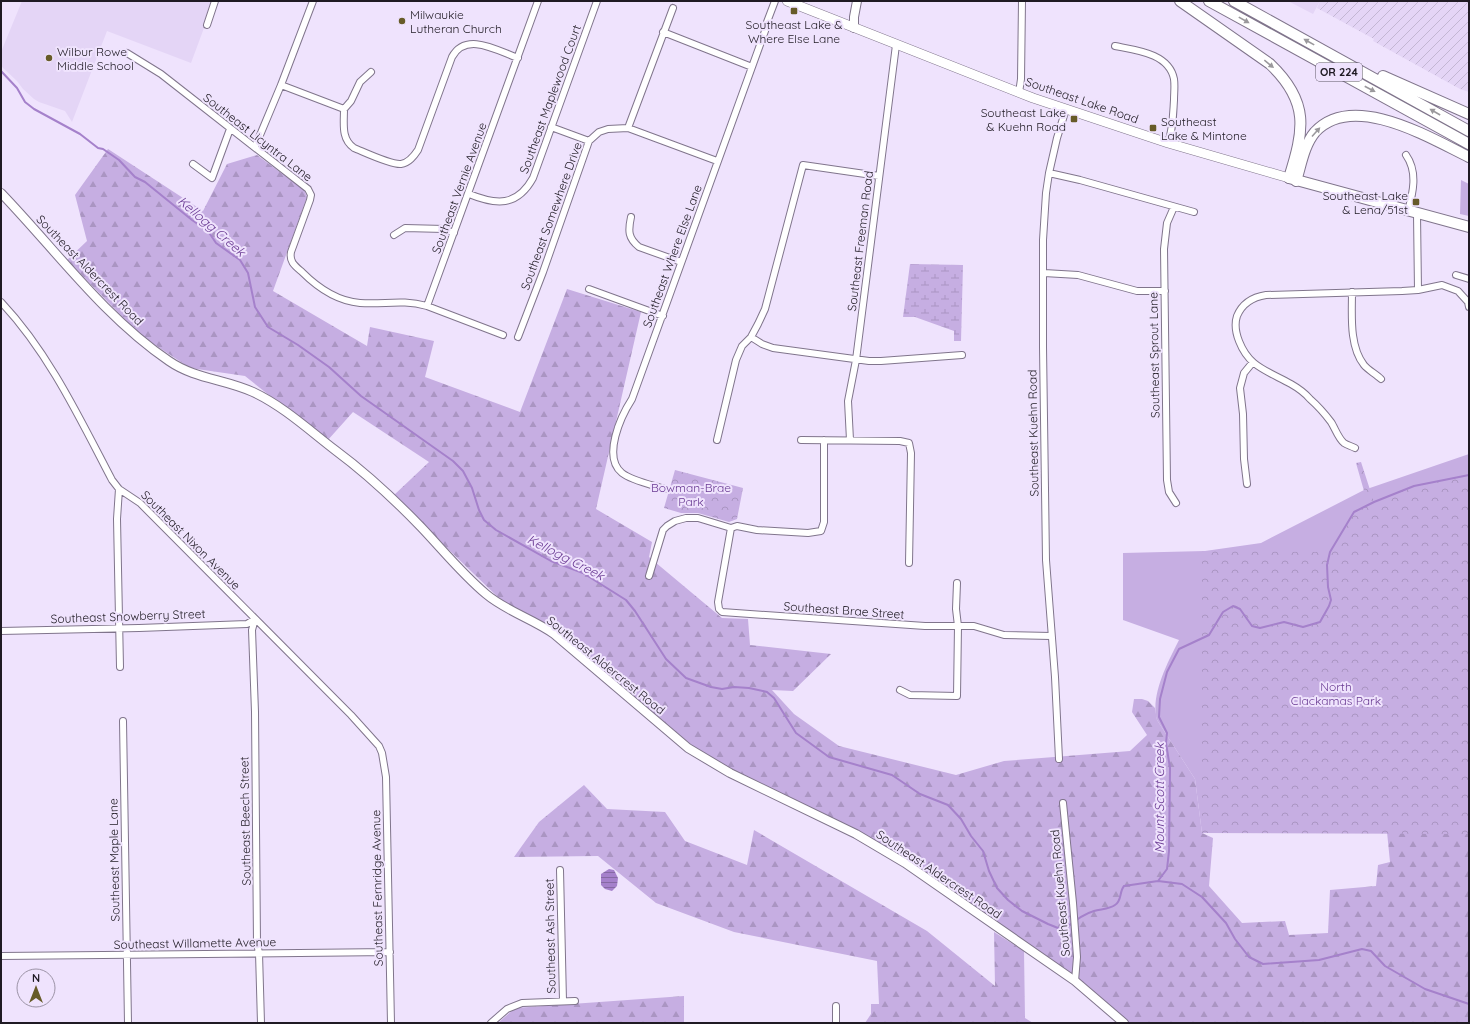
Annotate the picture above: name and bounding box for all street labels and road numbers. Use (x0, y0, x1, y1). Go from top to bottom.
street label: Southeast Maplewood Court (516, 23, 584, 175)
road number: OR 224 (1316, 63, 1362, 81)
street label: Southeast Lake Road (1024, 74, 1140, 126)
street label: Southeast Licyntra Lane (201, 90, 316, 184)
street label: Southeast Vernie Avenue (428, 120, 490, 256)
street label: Southeast Somewhere Drive (517, 140, 585, 292)
street label: Southeast Freeman Road (844, 170, 876, 312)
street label: Southeast Where Else Lane (639, 182, 705, 330)
street label: Southeast Aldercrest Road (33, 212, 147, 328)
street label: Southeast Sprout Lane (1145, 292, 1163, 418)
street label: Southeast Kuehn Road (1024, 369, 1042, 497)
street label: Southeast Nixon Avenue (138, 487, 244, 593)
street label: Southeast Brae Street (783, 598, 905, 622)
street label: Southeast Snowberry Street (50, 606, 206, 626)
street label: Southeast Aldercrest Road (544, 613, 668, 717)
street label: Southeast Beech Street (236, 756, 254, 886)
street label: Southeast Maple Lane (105, 798, 123, 922)
street label: Southeast Fernridge Avenue (368, 809, 386, 966)
street label: Southeast Aldercrest Road (874, 826, 1004, 922)
street label: Southeast Kuehn Road (1047, 829, 1073, 957)
street label: Southeast Ash Street (541, 878, 559, 994)
street label: Southeast Willamette Avenue (114, 934, 277, 952)

